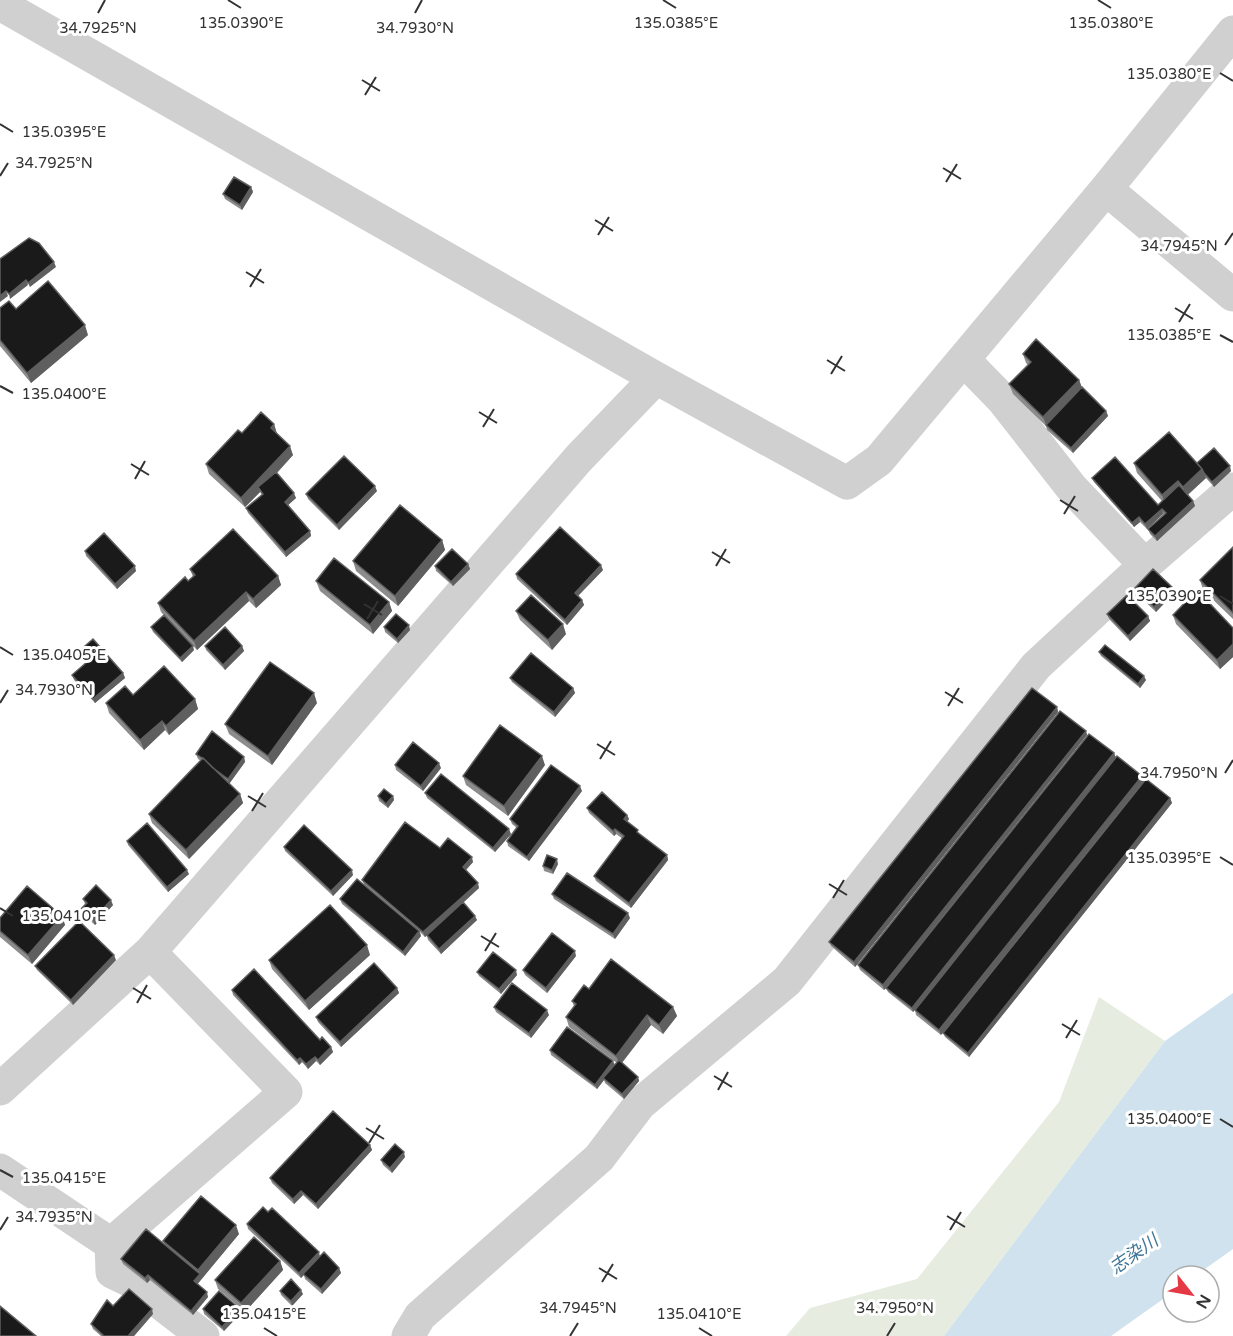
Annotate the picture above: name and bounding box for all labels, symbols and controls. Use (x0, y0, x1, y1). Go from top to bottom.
text: 135.0390°E (199, 14, 283, 32)
text: 135.0385°E (634, 14, 718, 32)
text: 135.0380°E (1069, 14, 1153, 32)
text: 34.7925°N (59, 19, 137, 37)
text: 34.7930°N (376, 19, 454, 37)
text: 135.0380°E (1127, 65, 1211, 83)
text: 135.0395°E (22, 123, 106, 141)
text: 34.7925°N (15, 154, 93, 172)
text: 34.7945°N (1140, 237, 1218, 255)
text: 135.0385°E (1127, 326, 1211, 344)
text: 135.0400°E (22, 385, 106, 403)
text: 135.0390°E (1127, 587, 1211, 605)
text: 135.0405°E (22, 646, 106, 664)
text: 34.7930°N (15, 681, 93, 699)
text: 34.7950°N (1140, 764, 1218, 782)
text: 135.0395°E (1127, 849, 1211, 867)
text: 135.0410°E (22, 907, 106, 925)
text: 135.0400°E (1127, 1110, 1211, 1128)
text: 135.0415°E (22, 1169, 106, 1187)
text: 34.7935°N (15, 1208, 93, 1226)
water label: 志染川 (1106, 1228, 1164, 1278)
north arrow (1161, 1264, 1221, 1324)
text: N (1191, 1291, 1215, 1312)
text: 34.7945°N (539, 1299, 617, 1317)
text: 34.7950°N (856, 1299, 934, 1317)
text: 135.0415°E (222, 1305, 306, 1323)
text: 135.0410°E (657, 1305, 741, 1323)

